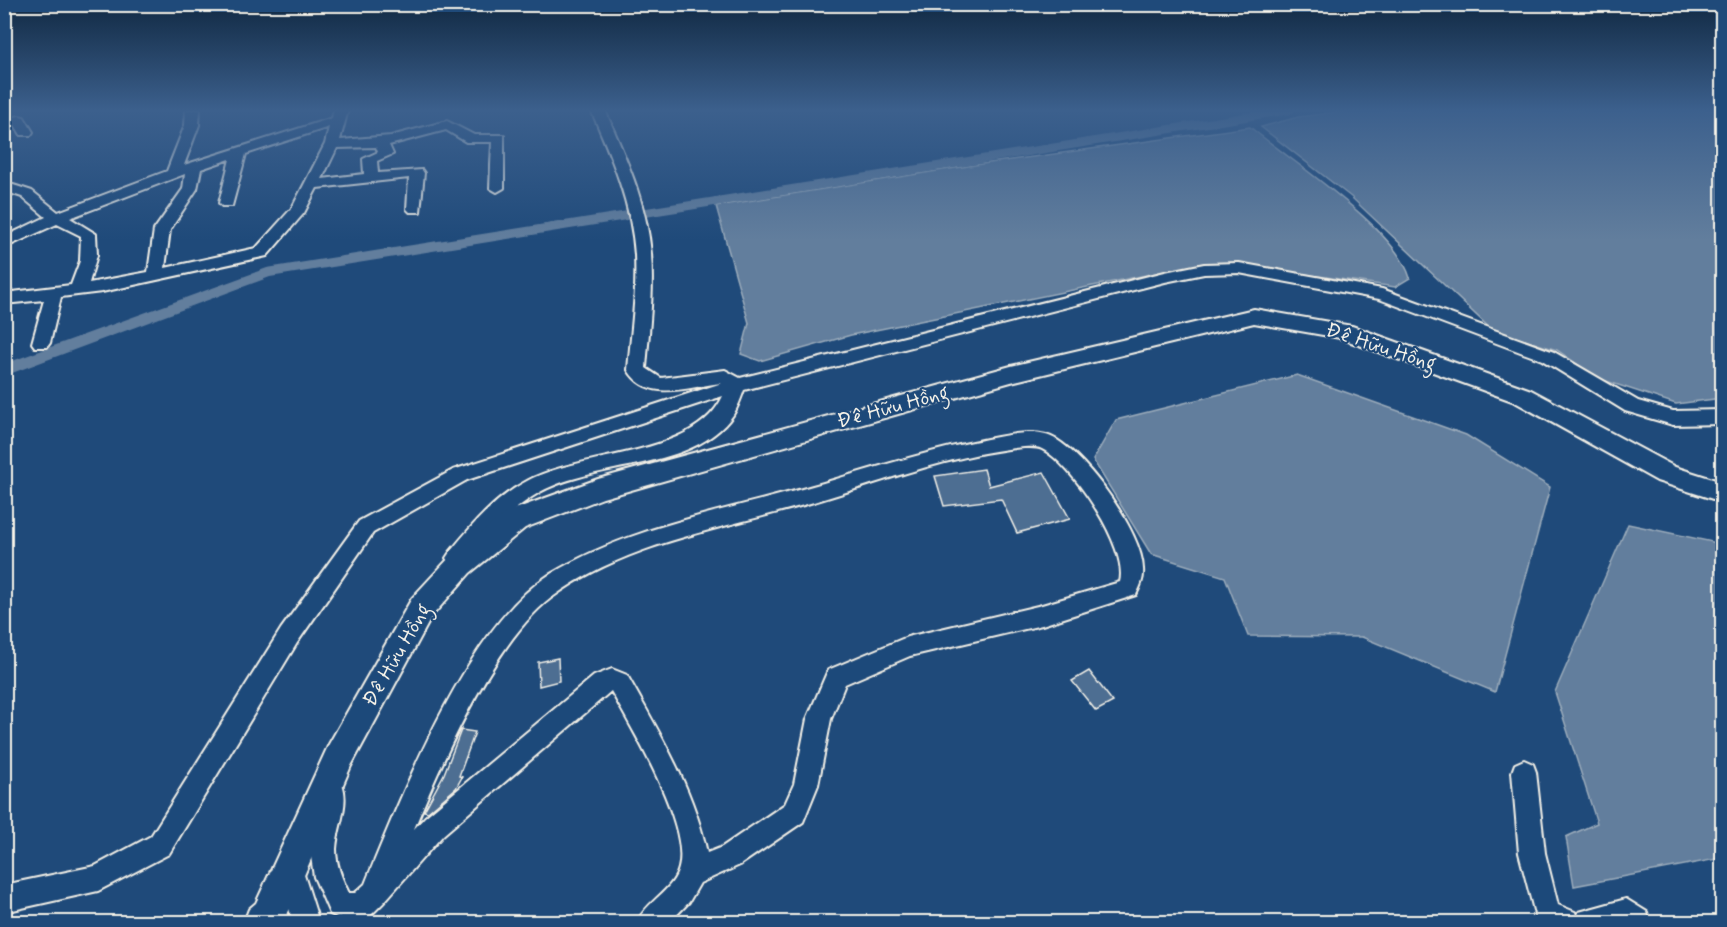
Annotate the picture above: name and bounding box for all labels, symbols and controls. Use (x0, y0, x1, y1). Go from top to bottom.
street label: Đê Hữu Hồng (1321, 316, 1440, 380)
street label: Đê Hữu Hồng (834, 379, 953, 437)
street label: Đê Hữu Hồng (356, 598, 440, 713)

